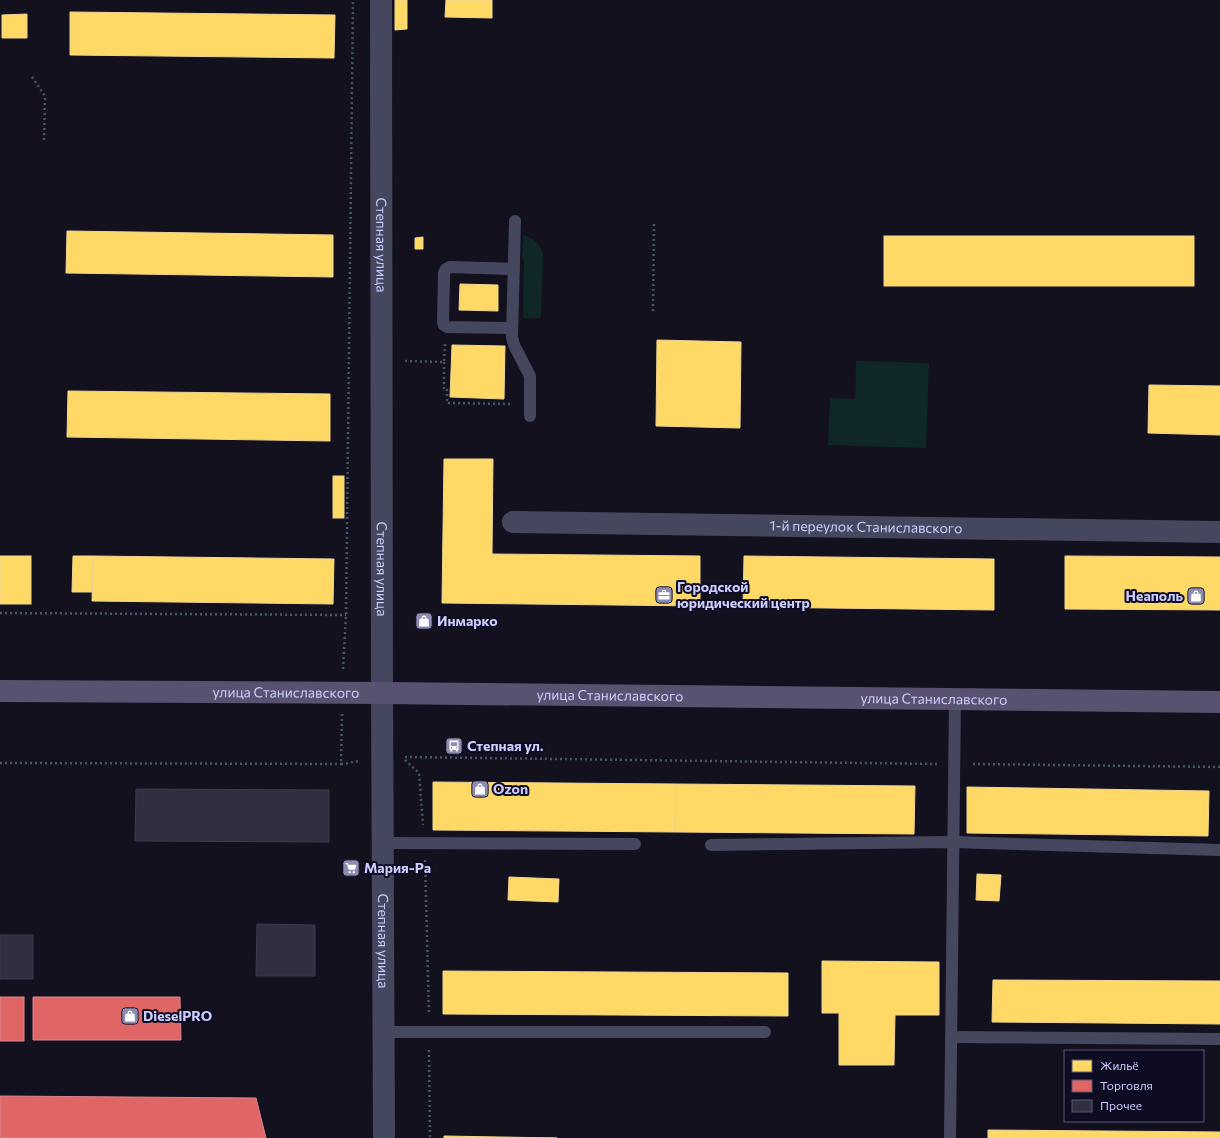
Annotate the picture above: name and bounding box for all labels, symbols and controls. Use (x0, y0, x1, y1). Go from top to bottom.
street label: Степная улица (373, 198, 390, 292)
street label: 1-й переулок Станиславского (769, 517, 962, 536)
street label: Степная улица (374, 522, 391, 616)
place label: Городской юридический центр (677, 578, 810, 611)
office icon: Городской юридический центр (654, 585, 674, 605)
shop icon: Неаполь (1186, 586, 1206, 606)
place label: Неаполь (1126, 587, 1183, 604)
shop icon: Инмарко (414, 611, 434, 631)
place label: Инмарко (437, 612, 498, 629)
street label: улица Станиславского (212, 683, 360, 701)
street label: улица Станиславского (536, 686, 684, 704)
street label: улица Станиславского (860, 689, 1008, 708)
bus stop icon: Степная ул. (444, 736, 464, 756)
place label: Степная ул. (467, 737, 544, 754)
shop icon: Ozon (470, 779, 490, 799)
place label: Ozon (493, 780, 528, 797)
supermarket icon: Мария-Ра (341, 858, 361, 878)
place label: Мария-Ра (364, 859, 431, 876)
street label: Степная улица (375, 894, 392, 988)
shop icon: DieselPRO (120, 1006, 140, 1026)
place label: DieselPRO (143, 1007, 212, 1024)
legend (1064, 1050, 1204, 1122)
text: Жильё (1100, 1058, 1139, 1072)
text: Торговля (1100, 1078, 1153, 1092)
text: Прочее (1100, 1098, 1142, 1112)

